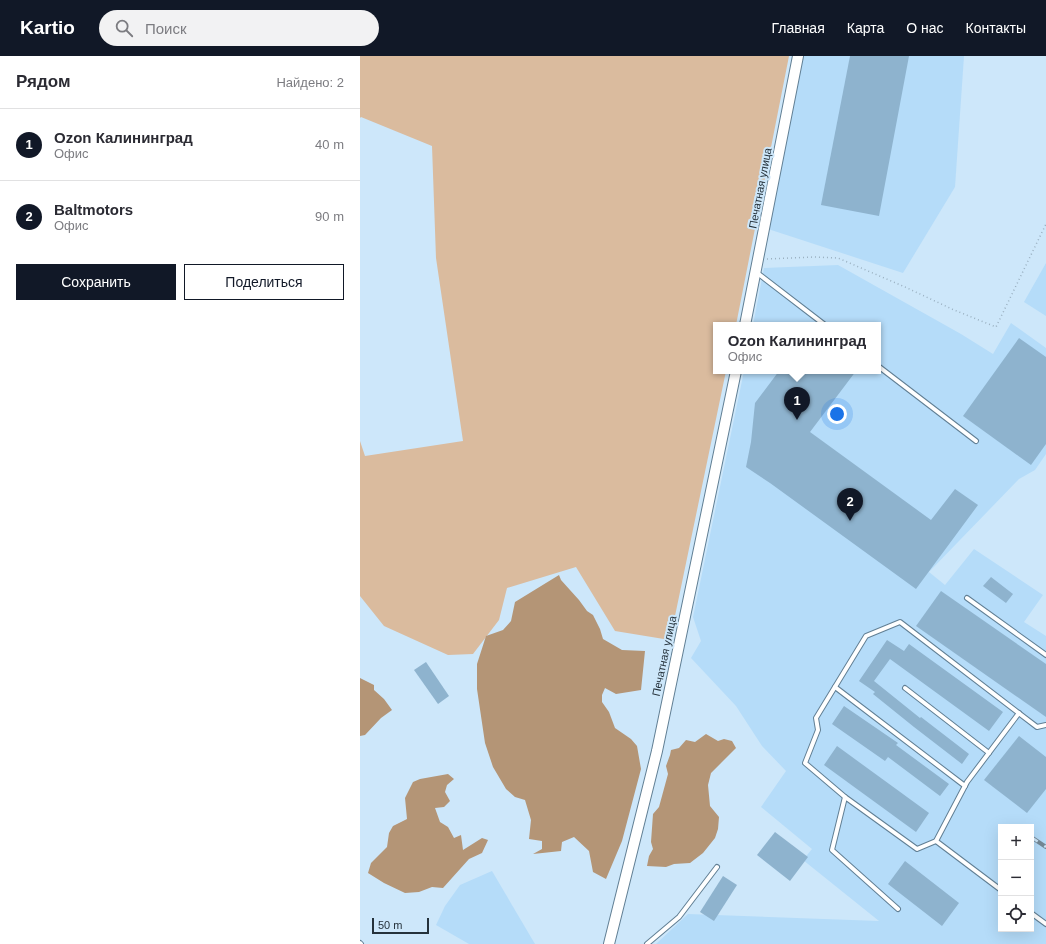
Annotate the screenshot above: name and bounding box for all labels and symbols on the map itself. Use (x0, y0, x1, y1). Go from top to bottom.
street label: Печатная улица (746, 146, 774, 229)
pin: 1 (784, 387, 810, 420)
your location (827, 404, 847, 424)
pin: 2 (837, 488, 863, 521)
street label: Печатная улица (650, 614, 679, 697)
scale bar (372, 916, 429, 935)

